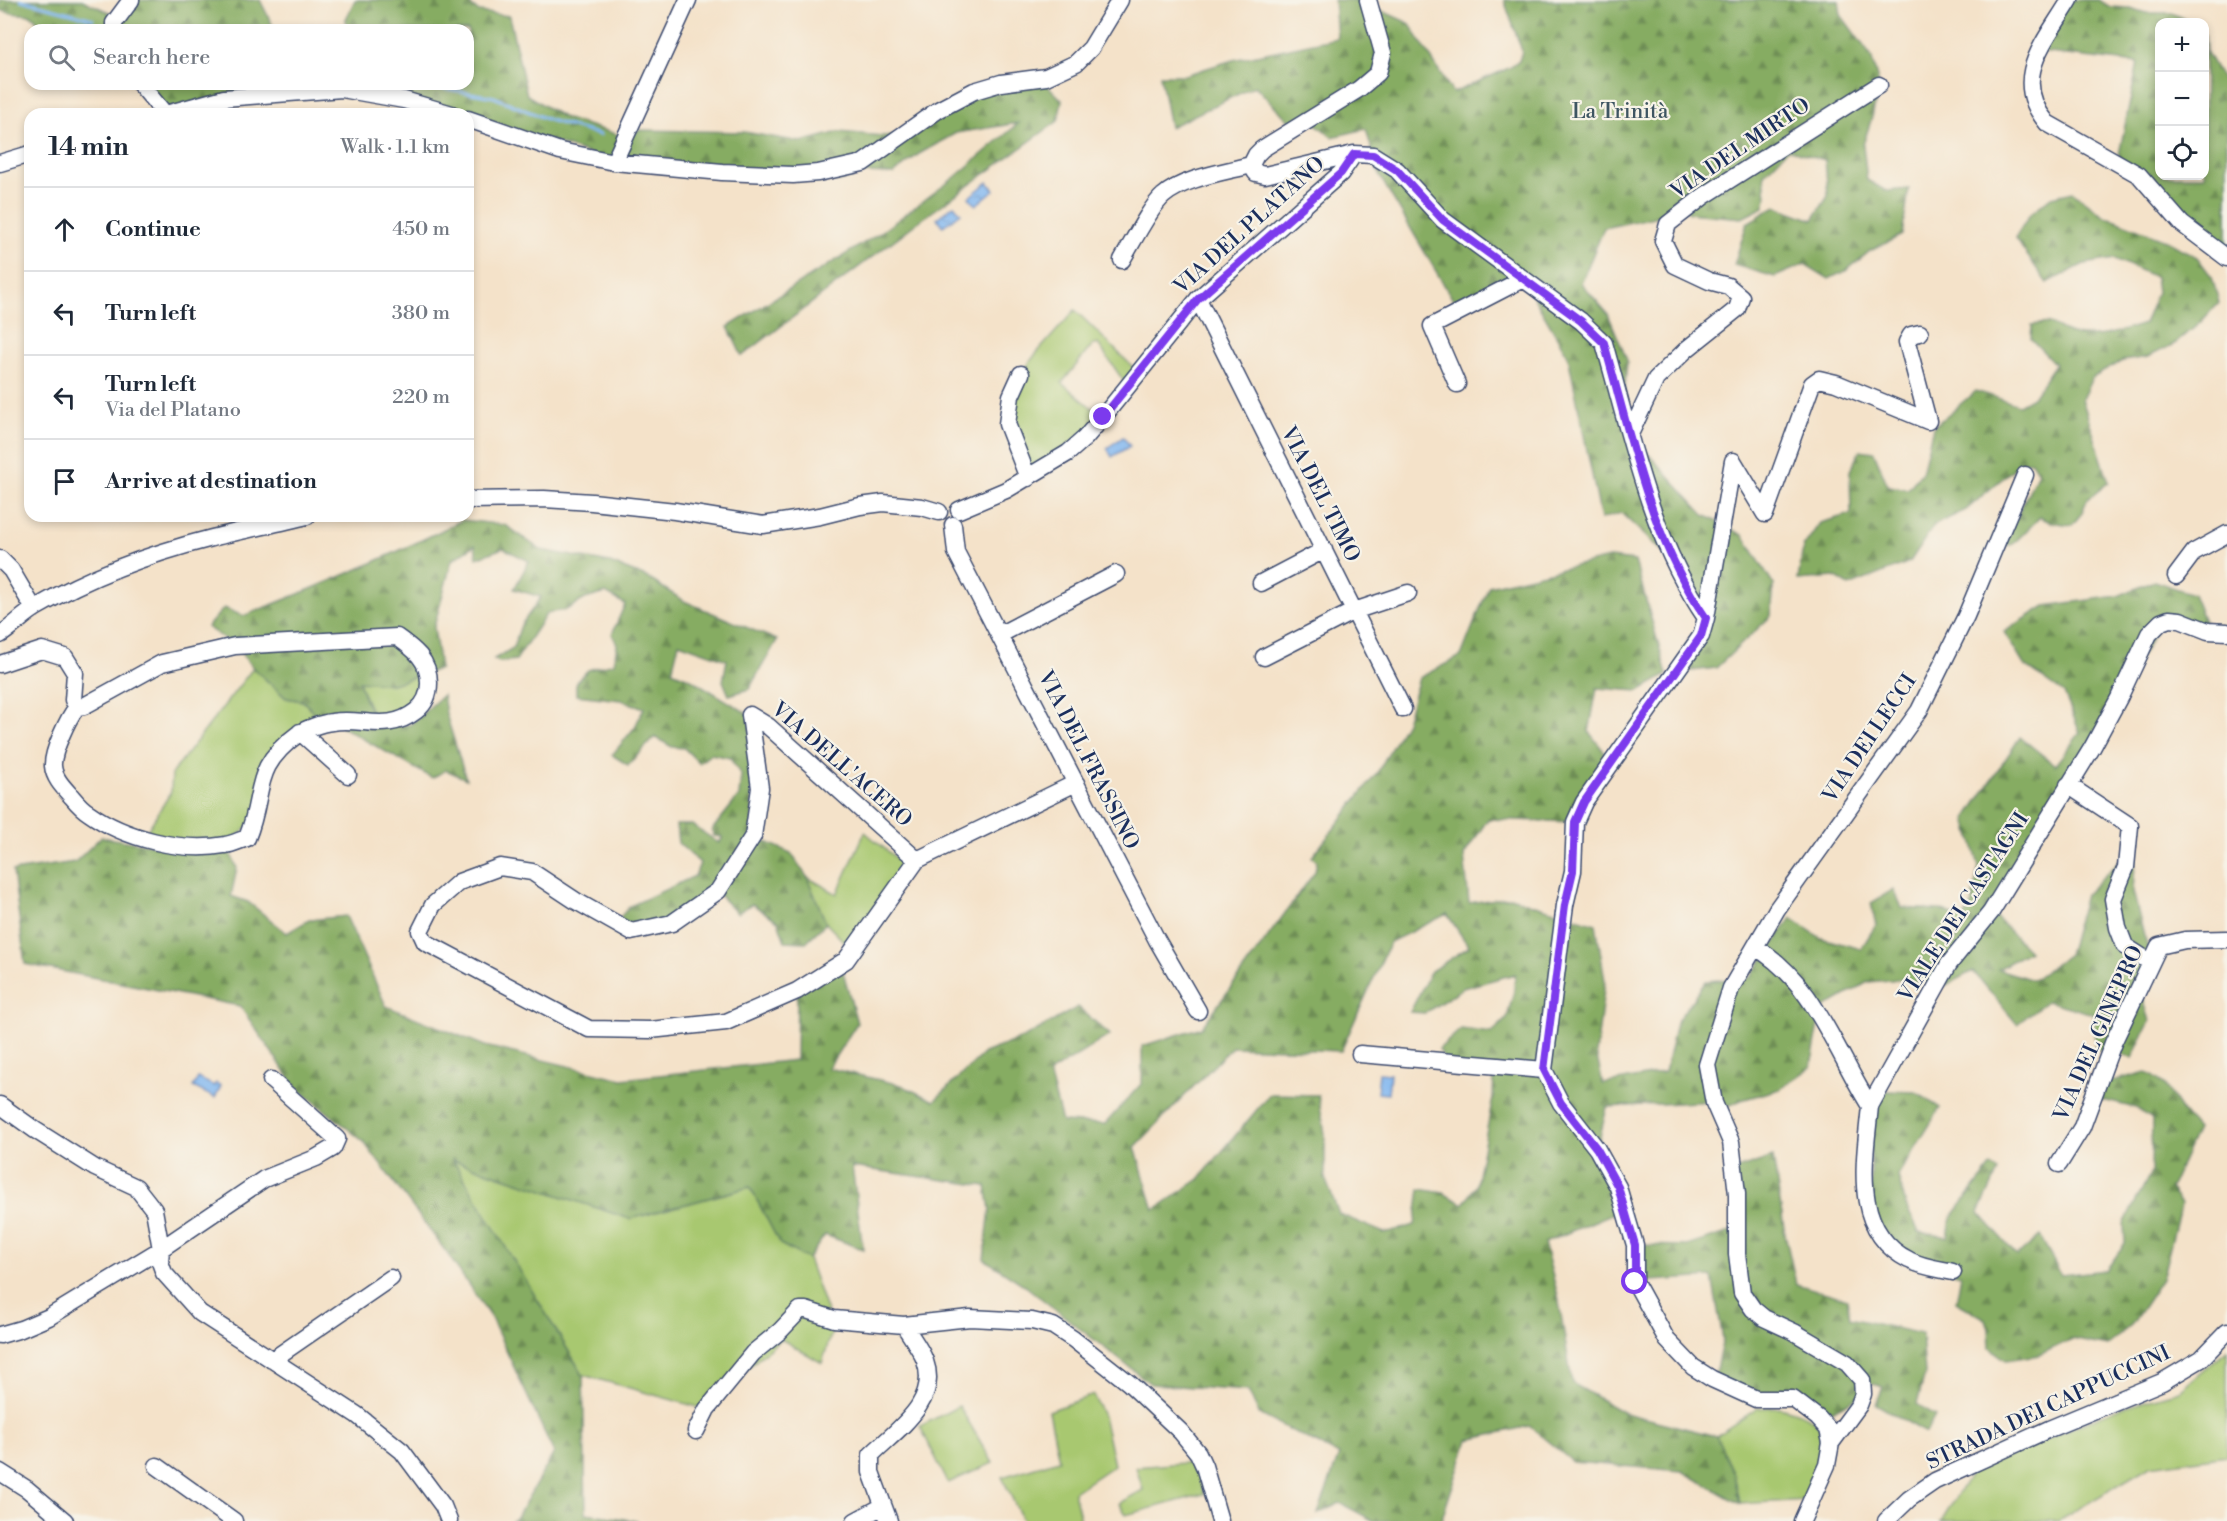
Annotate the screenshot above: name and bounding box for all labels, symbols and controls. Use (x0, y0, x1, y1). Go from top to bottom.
map controls (2155, 18, 2209, 180)
button: + (2155, 18, 2209, 72)
search box (24, 24, 474, 90)
icon: search (45, 41, 78, 74)
text: Search here (93, 44, 210, 71)
button: − (2155, 72, 2209, 126)
street label: VIA DEL MIRTO (1665, 92, 1815, 206)
park label: La Trinità (1572, 99, 1669, 125)
button: locate (2155, 126, 2209, 180)
text: 14 min (48, 131, 129, 163)
text: Walk · 1.1 km (341, 135, 450, 160)
street label: VIA DEL PLATANO (1168, 151, 1330, 301)
icon: ahead (48, 213, 81, 246)
text: Continue (105, 216, 201, 243)
text: 450 m (392, 217, 450, 242)
icon: left (48, 297, 81, 330)
text: Turn left (105, 300, 196, 327)
text: 380 m (392, 301, 450, 326)
text: Turn left (105, 371, 196, 398)
icon: left (48, 381, 81, 414)
text: 220 m (392, 385, 450, 410)
text: Via del Platano (105, 398, 241, 423)
route end (1089, 403, 1115, 429)
street label: VIA DEL TIMO (1274, 422, 1365, 567)
icon: arrive (48, 465, 81, 498)
text: Arrive at destination (105, 468, 317, 495)
street label: VIA DEL FRASSINO (1031, 666, 1144, 854)
street label: VIA DEI LECCI (1817, 669, 1922, 809)
street label: VIA DELL'ACERO (765, 696, 917, 833)
street label: VIALE DEI CASTAGNI (1892, 808, 2035, 1008)
street label: VIA DEL GINEPRO (2048, 942, 2149, 1126)
route start (1621, 1268, 1647, 1294)
street label: STRADA DEI CAPPUCCINI (1922, 1340, 2174, 1476)

